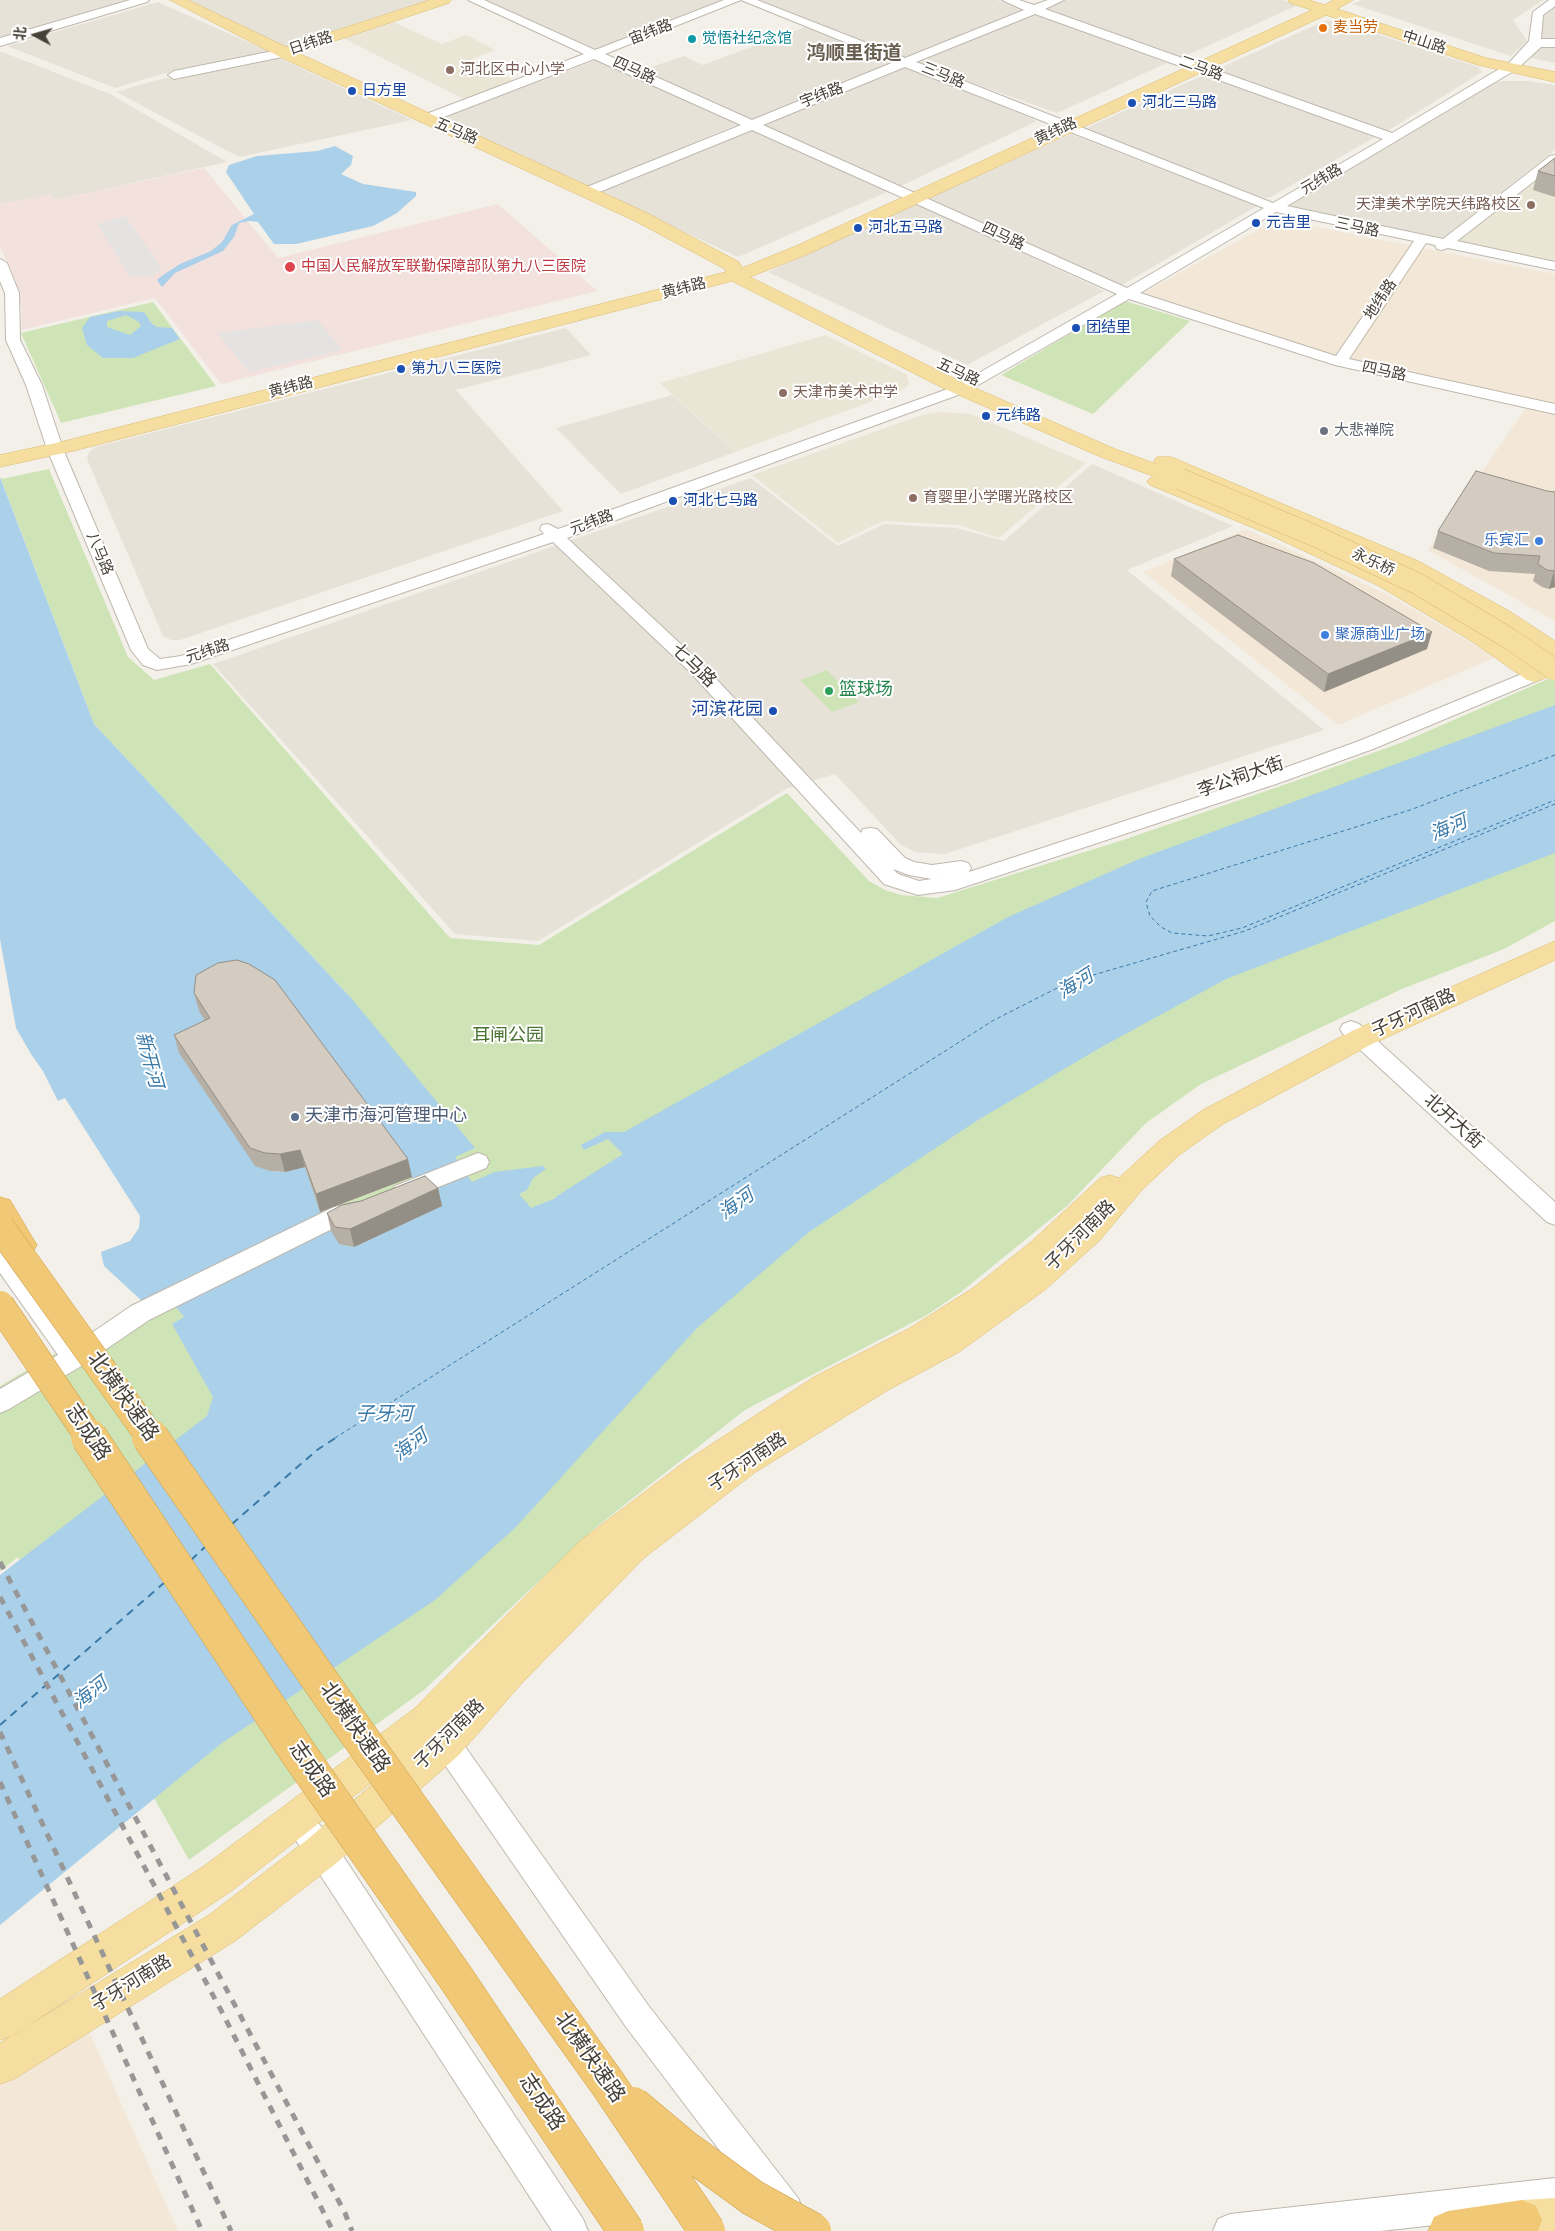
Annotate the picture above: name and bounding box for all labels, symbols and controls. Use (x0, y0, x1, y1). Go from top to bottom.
north arrow (10, 10, 60, 60)
street label: 宙纬路 (627, 17, 675, 49)
place label: 麦当劳 (1333, 19, 1378, 37)
marker: 麦当劳 (1317, 22, 1329, 34)
text: 北 (8, 25, 31, 41)
street label: 中山路 (1400, 27, 1448, 59)
street label: 日纬路 (287, 28, 335, 60)
place label: 觉悟社纪念馆 (702, 30, 792, 48)
marker: 觉悟社纪念馆 (686, 33, 698, 45)
district label: 鸿顺里街道 (807, 43, 901, 65)
street label: 二马路 (1177, 53, 1225, 85)
street label: 四马路 (610, 54, 658, 88)
street label: 三马路 (919, 59, 967, 93)
place label: 河北区中心小学 (460, 61, 565, 79)
marker: 河北区中心小学 (444, 64, 456, 76)
street label: 宇纬路 (798, 80, 846, 112)
place label: 日方里 (362, 82, 407, 100)
marker: 日方里 (346, 85, 358, 97)
place label: 河北三马路 (1142, 94, 1217, 112)
marker: 河北三马路 (1126, 97, 1138, 109)
street label: 黄纬路 (1032, 114, 1080, 150)
street label: 五马路 (432, 115, 480, 149)
street label: 元纬路 (1298, 161, 1346, 199)
place label: 天津美术学院天纬路校区 (1356, 196, 1521, 214)
marker: 天津美术学院天纬路校区 (1525, 199, 1537, 211)
place label: 元吉里 (1266, 214, 1311, 232)
street label: 三马路 (1333, 215, 1381, 241)
marker: 元吉里 (1250, 217, 1262, 229)
place label: 河北五马路 (868, 219, 943, 237)
street label: 四马路 (979, 219, 1027, 255)
marker: 河北五马路 (852, 222, 864, 234)
place label: 中国人民解放军联勤保障部队第九八三医院 (301, 258, 586, 276)
marker: 中国人民解放军联勤保障部队第九八三医院 (283, 260, 297, 274)
street label: 黄纬路 (660, 275, 708, 303)
street label: 地纬路 (1361, 276, 1401, 324)
place label: 团结里 (1086, 319, 1131, 337)
marker: 团结里 (1070, 322, 1082, 334)
street label: 五马路 (934, 355, 982, 391)
street label: 四马路 (1360, 359, 1408, 385)
place label: 第九八三医院 (411, 360, 501, 378)
marker: 第九八三医院 (395, 363, 407, 375)
street label: 黄纬路 (267, 374, 315, 402)
place label: 天津市美术中学 (793, 384, 898, 402)
marker: 天津市美术中学 (777, 387, 789, 399)
place label: 元纬路 (996, 407, 1041, 425)
marker: 元纬路 (980, 410, 992, 422)
place label: 大悲禅院 (1334, 422, 1394, 440)
marker: 大悲禅院 (1318, 425, 1330, 437)
place label: 育婴里小学曙光路校区 (923, 489, 1073, 507)
place label: 河北七马路 (683, 492, 758, 510)
marker: 育婴里小学曙光路校区 (907, 492, 919, 504)
marker: 河北七马路 (667, 495, 679, 507)
street label: 元纬路 (568, 507, 616, 539)
street label: 八马路 (82, 530, 116, 578)
place label: 乐宾汇 (1484, 532, 1529, 550)
marker: 乐宾汇 (1533, 535, 1545, 547)
street label: 永乐桥 (1349, 545, 1397, 581)
place label: 聚源商业广场 (1335, 626, 1425, 644)
marker: 聚源商业广场 (1319, 629, 1331, 641)
street label: 元纬路 (184, 636, 232, 668)
street label: 七马路 (666, 639, 720, 693)
place label: 篮球场 (839, 680, 893, 702)
marker: 篮球场 (823, 685, 835, 697)
place label: 河滨花园 (691, 700, 763, 722)
marker: 河滨花园 (767, 705, 779, 717)
street label: 李公祠大街 (1195, 753, 1287, 803)
water label: 海河 (1427, 811, 1471, 847)
water label: 海河 (1054, 965, 1098, 1005)
street label: 子牙河南路 (1369, 985, 1459, 1043)
park label: 耳闸公园 (472, 1026, 544, 1048)
water label: 新开河 (130, 1030, 166, 1090)
street label: 北开大街 (1419, 1090, 1487, 1154)
place label: 天津市海河管理中心 (305, 1106, 467, 1128)
marker: 天津市海河管理中心 (289, 1111, 301, 1123)
water label: 海河 (715, 1185, 759, 1225)
street label: 子牙河南路 (1042, 1197, 1120, 1275)
street label: 北横快速路 (81, 1347, 163, 1447)
street label: 志成路 (59, 1400, 115, 1466)
water label: 子牙河 (356, 1404, 412, 1426)
water label: 海河 (389, 1425, 433, 1467)
street label: 子牙河南路 (705, 1429, 791, 1497)
water label: 海河 (69, 1673, 113, 1715)
street label: 北横快速路 (314, 1678, 394, 1778)
street label: 子牙河南路 (411, 1696, 489, 1774)
street label: 志成路 (283, 1737, 339, 1803)
street label: 子牙河南路 (88, 1951, 176, 2017)
street label: 北横快速路 (549, 2008, 629, 2108)
street label: 志成路 (513, 2070, 569, 2136)

